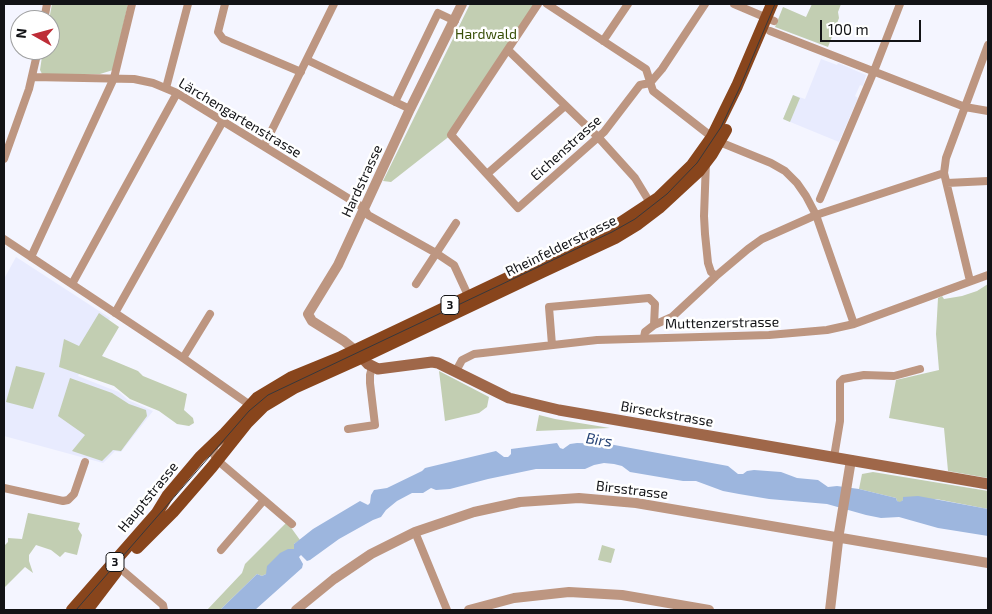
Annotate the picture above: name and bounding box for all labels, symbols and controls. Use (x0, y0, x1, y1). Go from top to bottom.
north arrow (10, 10, 60, 60)
scale bar (822, 10, 923, 42)
text: 100 m (828, 20, 869, 38)
park label: Hardwald (455, 26, 517, 42)
text: N (12, 27, 30, 39)
street label: Lärchengartenstrasse (175, 75, 305, 161)
street label: Eichenstrasse (527, 112, 605, 184)
street label: Hardstrasse (338, 142, 386, 220)
street label: Rheinfelderstrasse (503, 212, 619, 280)
road number: 3 (441, 296, 459, 314)
street label: Muttenzerstrasse (665, 314, 779, 332)
street label: Birseckstrasse (619, 398, 715, 430)
water label: Birs (585, 429, 613, 451)
street label: Hauptstrasse (114, 458, 182, 536)
street label: Birsstrasse (595, 477, 669, 503)
road number: 3 (106, 552, 124, 572)

